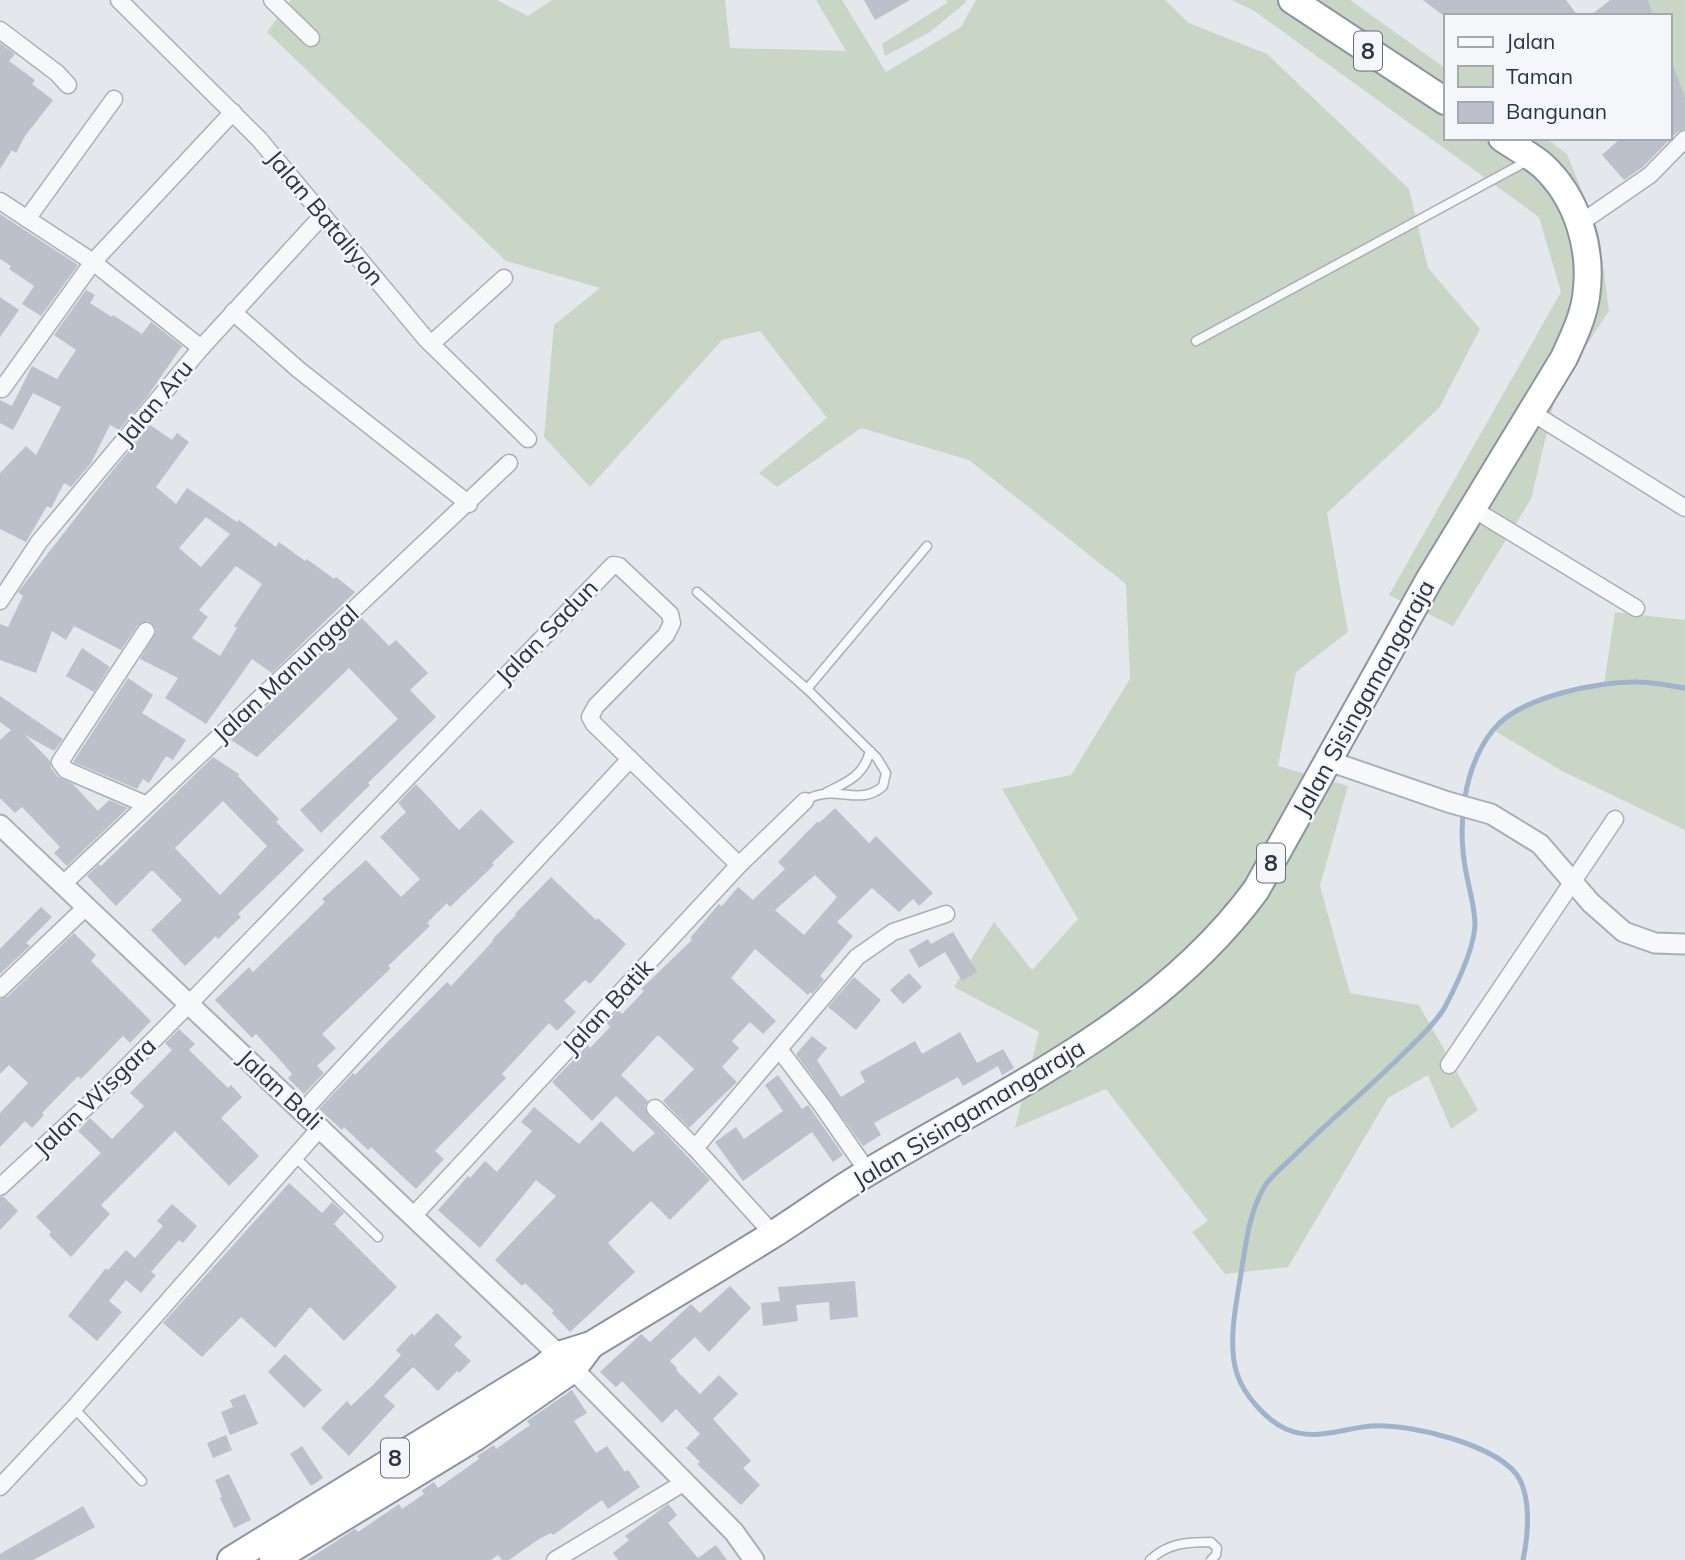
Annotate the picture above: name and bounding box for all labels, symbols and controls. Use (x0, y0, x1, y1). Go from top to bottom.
legend (1444, 14, 1671, 140)
text: Jalan (1506, 28, 1555, 54)
road number: 8 (1354, 32, 1382, 70)
text: Taman (1506, 63, 1573, 89)
text: Bangunan (1506, 98, 1607, 124)
street label: Jalan Bataliyon (260, 143, 391, 291)
street label: Jalan Aru (110, 353, 199, 451)
street label: Jalan Sadun (489, 573, 604, 690)
street label: Jalan Sisingamangaraja (1286, 574, 1441, 821)
street label: Jalan Manunggal (206, 598, 365, 749)
road number: 8 (1257, 844, 1285, 883)
street label: Jalan Batik (555, 952, 660, 1060)
street label: Jalan Wisgara (27, 1030, 162, 1162)
street label: Jalan Sisingamangaraja (847, 1032, 1090, 1194)
street label: Jalan Bali (232, 1043, 329, 1136)
road number: 8 (381, 1438, 409, 1478)

